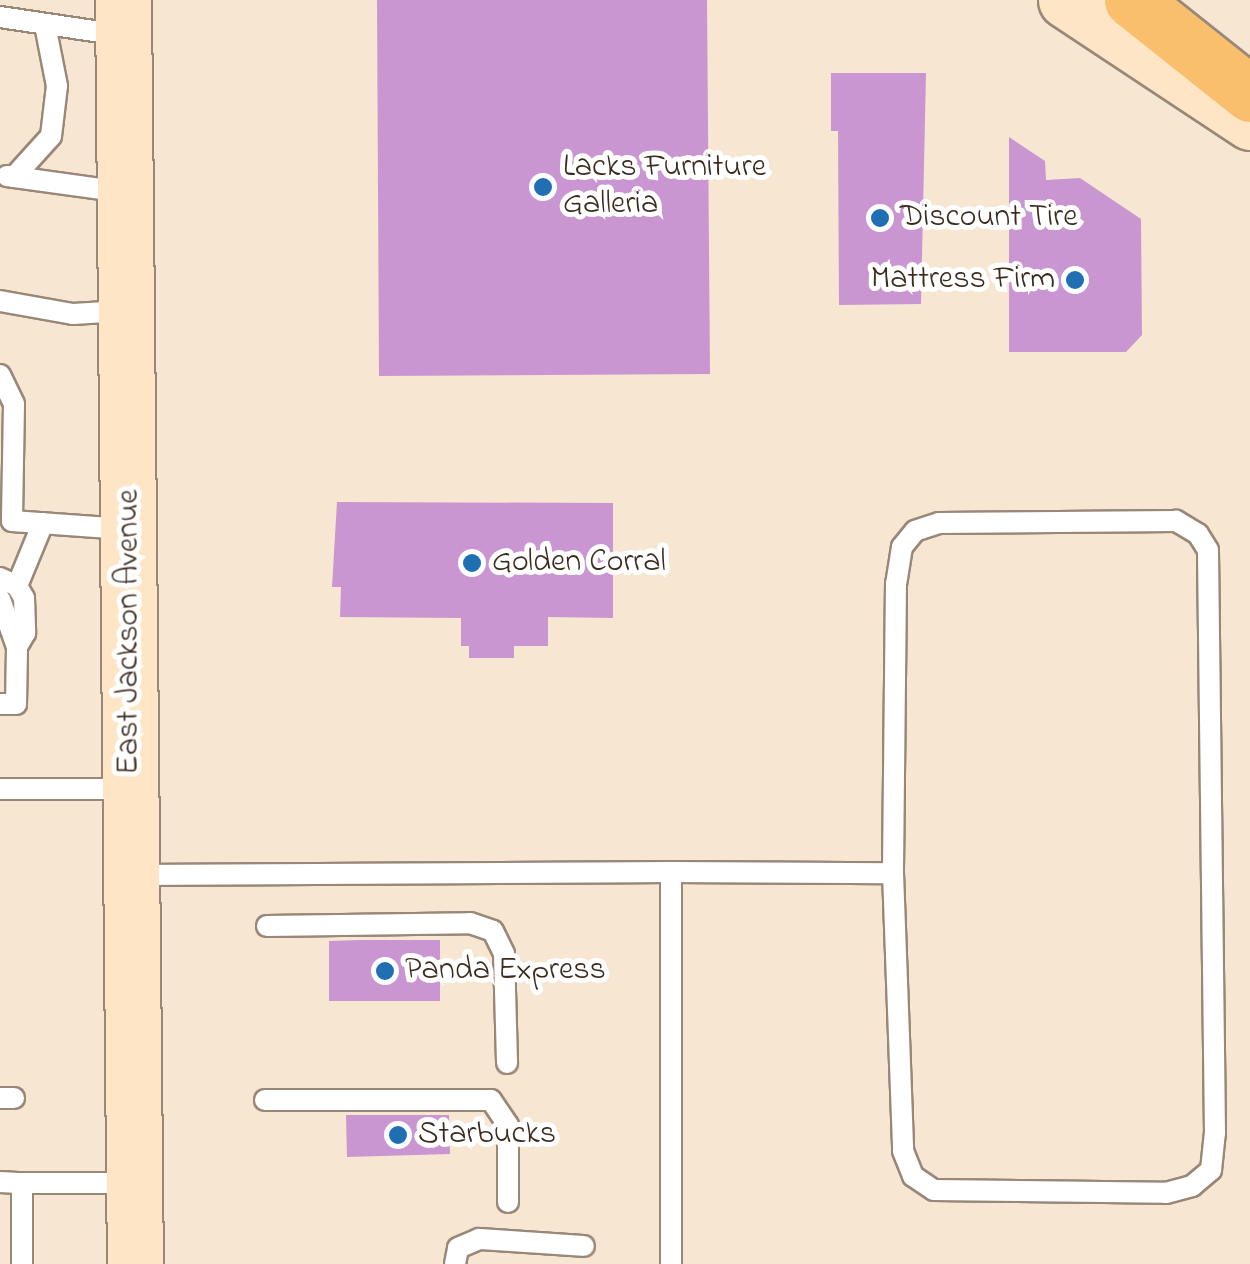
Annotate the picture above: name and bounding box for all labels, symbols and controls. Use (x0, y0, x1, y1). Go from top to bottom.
place label: Lacks Furniture Galleria (563, 150, 766, 225)
marker: Lacks Furniture Galleria (532, 176, 554, 198)
place label: Discount Tire (900, 199, 1077, 237)
marker: Discount Tire (869, 207, 891, 229)
place label: Mattress Firm (871, 261, 1055, 299)
marker: Mattress Firm (1064, 269, 1086, 291)
street label: East Jackson Avenue (111, 489, 149, 775)
place label: Golden Corral (492, 544, 666, 582)
marker: Golden Corral (461, 552, 483, 574)
place label: Panda Express (405, 952, 606, 990)
marker: Panda Express (374, 960, 396, 982)
place label: Starbucks (418, 1116, 556, 1154)
marker: Starbucks (387, 1124, 409, 1146)

